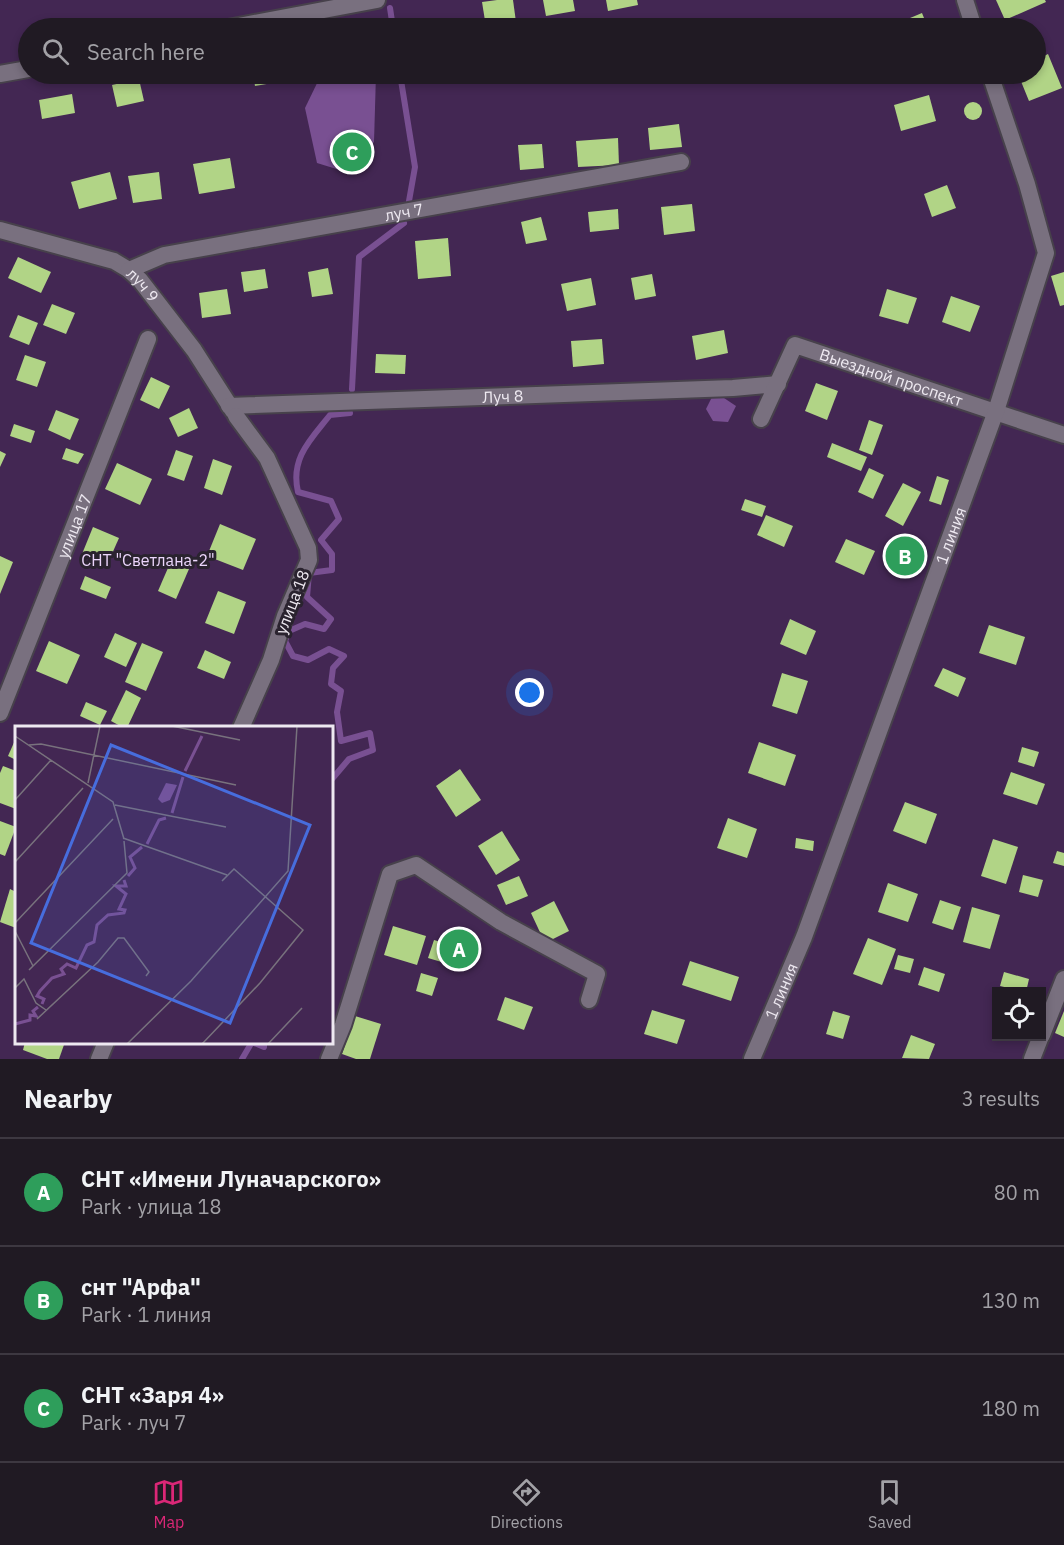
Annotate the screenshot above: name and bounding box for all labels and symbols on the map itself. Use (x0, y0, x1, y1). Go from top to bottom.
pin: C (332, 130, 372, 174)
street label: луч 7 (383, 199, 425, 225)
street label: луч 9 (123, 263, 163, 306)
street label: Выездной проспект (817, 344, 966, 411)
street label: Луч 8 (482, 385, 524, 407)
street label: улица 17 (52, 491, 96, 561)
street label: 1 линия (931, 504, 970, 567)
pin: B (886, 534, 924, 578)
park label: СНТ "Светлана-2" (81, 550, 215, 570)
street label: улица 18 (271, 567, 313, 637)
your location (515, 678, 544, 707)
inset map (15, 726, 333, 1044)
pin: A (440, 926, 478, 972)
street label: 1 линия (760, 960, 802, 1022)

